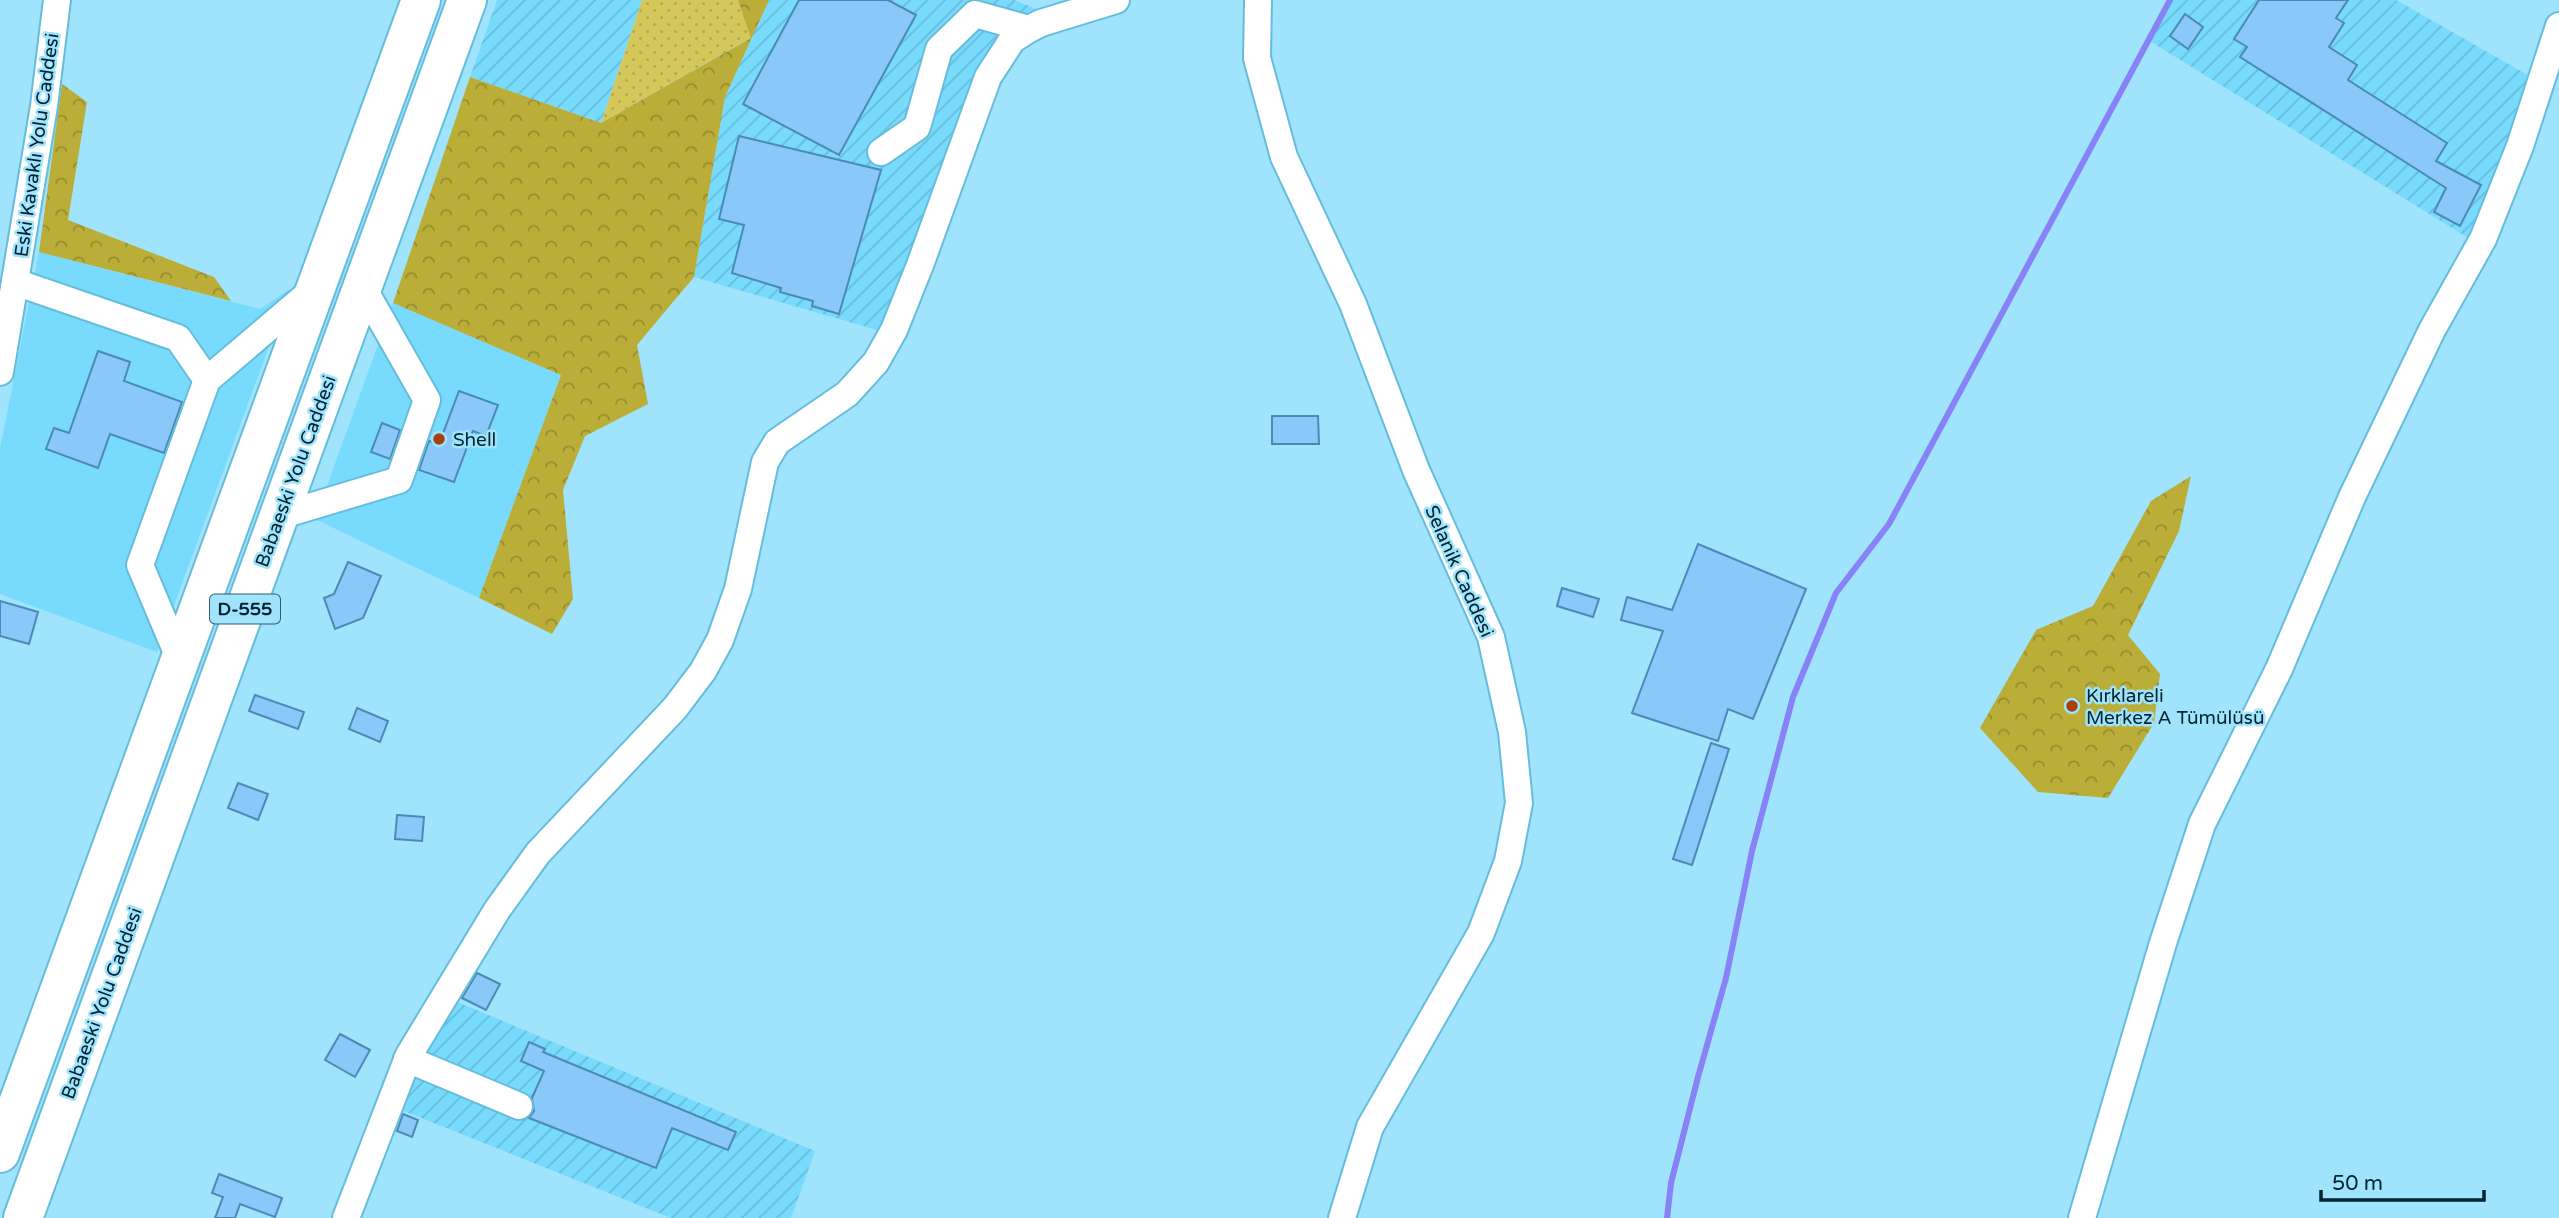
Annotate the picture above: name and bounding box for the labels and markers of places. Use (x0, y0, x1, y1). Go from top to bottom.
place label: Shell (453, 429, 496, 451)
marker: Shell (431, 431, 447, 447)
place label: Kırklareli Merkez A Tümülüsü (2086, 685, 2265, 729)
marker: Kırklareli Merkez A Tümülüsü (2064, 698, 2080, 714)

